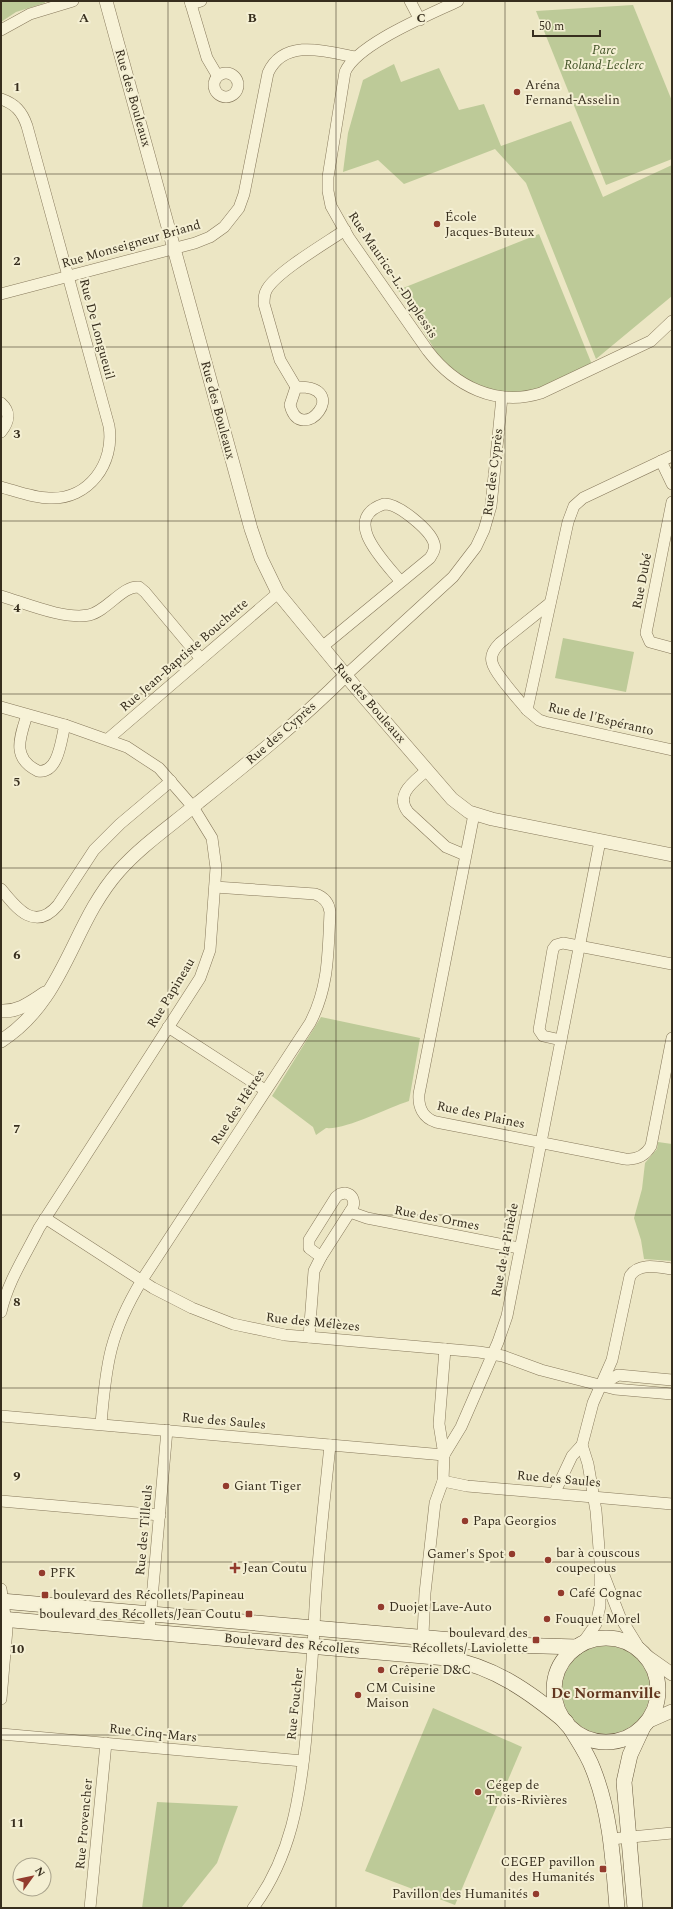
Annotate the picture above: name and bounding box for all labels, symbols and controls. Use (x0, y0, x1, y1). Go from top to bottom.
text: A (79, 8, 89, 28)
text: B (247, 8, 257, 28)
text: C (416, 8, 426, 28)
scale bar (533, 12, 600, 38)
text: 50 m (539, 17, 564, 36)
park label: Parc Roland-Leclerc (564, 40, 645, 75)
street label: Rue des Bouleaux (109, 47, 157, 150)
place label: Aréna Fernand-Asselin (525, 75, 620, 110)
text: 1 (13, 77, 21, 97)
marker: Aréna Fernand-Asselin (512, 87, 522, 97)
street label: Rue Maurice-L.-Duplessis (343, 207, 443, 343)
place label: École Jacques-Buteux (445, 207, 535, 242)
street label: Rue Monseigneur Briand (59, 215, 203, 273)
marker: École Jacques-Buteux (432, 219, 442, 229)
text: 2 (13, 251, 21, 271)
street label: Rue De Longueuil (74, 276, 120, 382)
street label: Rue des Bouleaux (195, 359, 241, 462)
text: 3 (13, 424, 21, 444)
street label: Rue des Cyprès (478, 427, 508, 517)
street label: Rue Dubé (627, 551, 657, 611)
street label: Rue Jean-Baptiste Bouchette (115, 593, 253, 717)
text: 4 (13, 598, 21, 618)
street label: Rue des Bouleaux (329, 658, 411, 748)
street label: Rue des Cyprès (241, 697, 321, 769)
street label: Rue de l'Espéranto (546, 697, 656, 741)
text: 5 (13, 772, 21, 792)
text: 6 (13, 945, 21, 965)
street label: Rue Papineau (142, 954, 200, 1032)
street label: Rue des Hêtres (206, 1065, 270, 1149)
street label: Rue des Plaines (435, 1096, 527, 1134)
text: 7 (13, 1119, 21, 1139)
street label: Rue des Ormes (393, 1200, 481, 1236)
street label: Rue de la Pinède (486, 1201, 524, 1299)
text: 8 (13, 1292, 21, 1312)
street label: Rue des Mélèzes (265, 1307, 361, 1337)
street label: Rue des Saules (181, 1407, 267, 1435)
street label: Rue des Saules (516, 1465, 602, 1493)
text: 9 (13, 1466, 21, 1486)
place label: Giant Tiger (234, 1476, 301, 1496)
marker: Giant Tiger (221, 1481, 231, 1491)
street label: Rue des Tilleuls (130, 1484, 158, 1576)
place label: Papa Georgios (473, 1511, 557, 1531)
marker: Papa Georgios (460, 1516, 470, 1526)
place label: bar à couscous coupecous (556, 1543, 640, 1578)
place label: Gamer's Spot (427, 1544, 504, 1564)
marker: Gamer's Spot (507, 1549, 517, 1559)
marker: bar à couscous coupecous (543, 1555, 553, 1565)
place label: Jean Coutu (243, 1558, 307, 1578)
place label: PFK (50, 1563, 76, 1583)
marker: Jean Coutu (230, 1563, 240, 1573)
marker: PFK (37, 1568, 47, 1578)
place label: Café Cognac (569, 1583, 642, 1603)
place label: boulevard des Récollets/Papineau (53, 1585, 244, 1605)
marker: Café Cognac (556, 1588, 566, 1598)
marker: boulevard des Récollets/Papineau (40, 1590, 50, 1600)
place label: Duojet Lave-Auto (389, 1597, 492, 1617)
marker: Duojet Lave-Auto (376, 1602, 386, 1612)
place label: boulevard des Récollets/Jean Coutu (39, 1604, 241, 1624)
marker: boulevard des Récollets/Jean Coutu (244, 1609, 254, 1619)
place label: Fouquet Morel (555, 1609, 641, 1629)
marker: Fouquet Morel (542, 1614, 552, 1624)
place label: boulevard des Récollets/ Laviolette (412, 1623, 528, 1658)
street label: Boulevard des Récollets (223, 1628, 361, 1660)
marker: boulevard des Récollets/ Laviolette (531, 1635, 541, 1645)
text: 10 (10, 1639, 24, 1659)
place label: Crêperie D&C (389, 1660, 471, 1680)
marker: Crêperie D&C (376, 1665, 386, 1675)
street label: Rue Foucher (281, 1667, 309, 1741)
place label: CM Cuisine Maison (366, 1678, 436, 1713)
district label: De Normanville (551, 1682, 661, 1705)
marker: CM Cuisine Maison (353, 1690, 363, 1700)
street label: Rue Cinq-Mars (108, 1718, 198, 1748)
place label: Cégep de Trois-Rivières (486, 1775, 567, 1810)
street label: Rue Provencher (70, 1778, 98, 1870)
marker: Cégep de Trois-Rivières (473, 1787, 483, 1797)
text: 11 (10, 1813, 24, 1833)
place label: CEGEP pavillon des Humanités (501, 1852, 595, 1887)
north arrow (12, 1857, 52, 1897)
text: N (30, 1863, 50, 1880)
marker: CEGEP pavillon des Humanités (598, 1864, 608, 1874)
place label: Pavillon des Humanités (392, 1884, 528, 1904)
marker: Pavillon des Humanités (531, 1889, 541, 1899)

